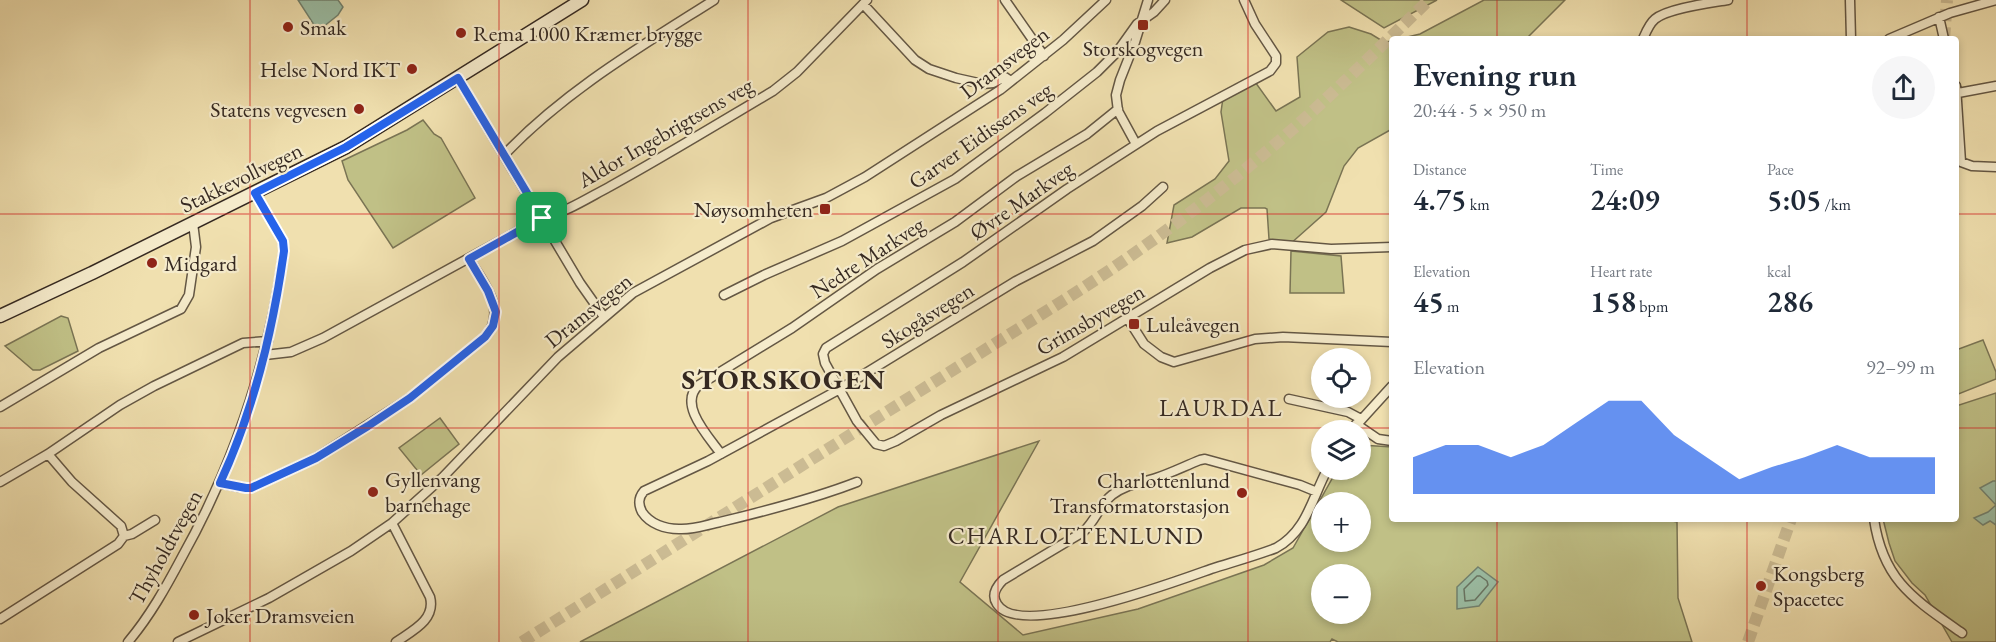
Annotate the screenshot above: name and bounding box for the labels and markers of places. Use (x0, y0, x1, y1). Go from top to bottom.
place label: Smak (300, 13, 347, 42)
marker: Storskogvegen (1136, 18, 1150, 32)
place label: Rema 1000 Kræmer brygge (473, 19, 703, 48)
marker: Smak (281, 20, 295, 34)
marker: Rema 1000 Kræmer brygge (454, 26, 468, 40)
place label: Storskogvegen (1083, 34, 1204, 63)
place label: Helse Nord IKT (260, 55, 400, 84)
marker: Helse Nord IKT (405, 62, 419, 76)
place label: Statens vegvesen (210, 95, 347, 124)
marker: Statens vegvesen (352, 102, 366, 116)
pin (516, 192, 567, 243)
place label: Nøysomheten (694, 195, 813, 224)
marker: Nøysomheten (818, 202, 832, 216)
place label: Midgard (164, 249, 238, 278)
marker: Midgard (145, 256, 159, 270)
place label: Luleåvegen (1146, 310, 1240, 339)
marker: Luleåvegen (1127, 317, 1141, 331)
place label: Gyllenvang barnehage (385, 465, 481, 519)
place label: Charlottenlund Transformatorstasjon (1050, 466, 1231, 520)
marker: Gyllenvang barnehage (366, 485, 380, 499)
marker: Charlottenlund Transformatorstasjon (1235, 486, 1249, 500)
place label: Kongsberg Spacetec (1773, 559, 1864, 613)
marker: Kongsberg Spacetec (1754, 579, 1768, 593)
place label: Joker Dramsveien (204, 601, 355, 630)
marker: Joker Dramsveien (187, 608, 201, 622)

